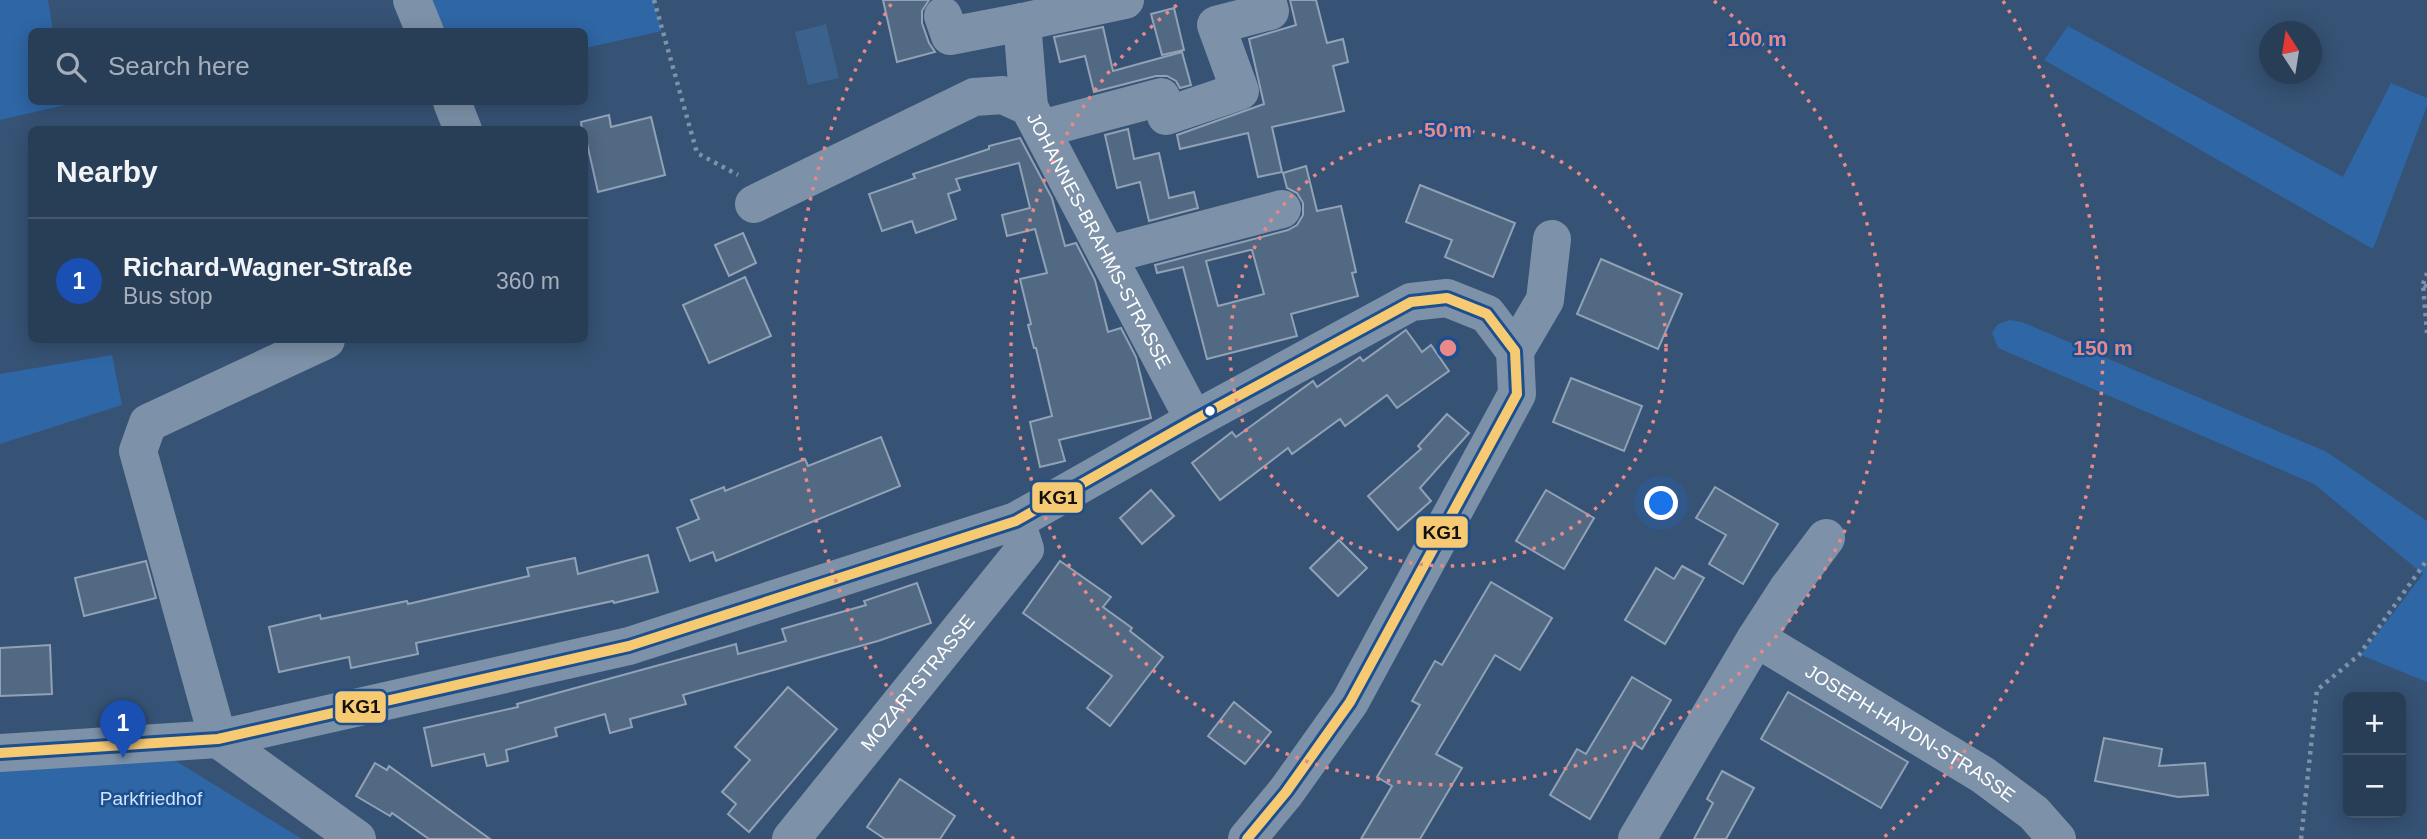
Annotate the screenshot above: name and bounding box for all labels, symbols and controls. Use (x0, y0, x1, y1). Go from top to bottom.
north arrow (2259, 21, 2322, 84)
text: 100 m (1727, 27, 1787, 50)
search box (28, 28, 588, 105)
icon: search (52, 48, 90, 86)
text: Search here (108, 51, 250, 81)
street label: JOHANNES-BRAHMS-STRASSE (1023, 109, 1175, 372)
text: 50 m (1424, 118, 1472, 141)
text: Nearby (56, 155, 158, 188)
text: Richard-Wagner-Straße (123, 252, 412, 282)
text: 1 (73, 268, 85, 294)
text: 360 m (496, 268, 560, 294)
text: Bus stop (123, 283, 213, 309)
centre of rings (1436, 336, 1460, 360)
text: 150 m (2073, 336, 2133, 359)
unlabelled marker (1203, 404, 1217, 418)
line badge: KG1 (1031, 481, 1084, 514)
your location (1644, 486, 1678, 520)
text: KG1 (1038, 487, 1078, 508)
line badge: KG1 (1415, 515, 1469, 549)
text: KG1 (1422, 522, 1462, 543)
street label: MOZARTSTRASSE (856, 610, 978, 755)
street label: JOSEPH-HAYDN-STRASSE (1802, 660, 2019, 806)
line badge: KG1 (334, 690, 387, 724)
map controls (2343, 692, 2406, 818)
button: + (2343, 692, 2406, 755)
text: KG1 (341, 696, 381, 717)
pin: 1 (100, 700, 146, 758)
button: − (2343, 755, 2406, 818)
park label: Parkfriedhof (100, 788, 203, 809)

